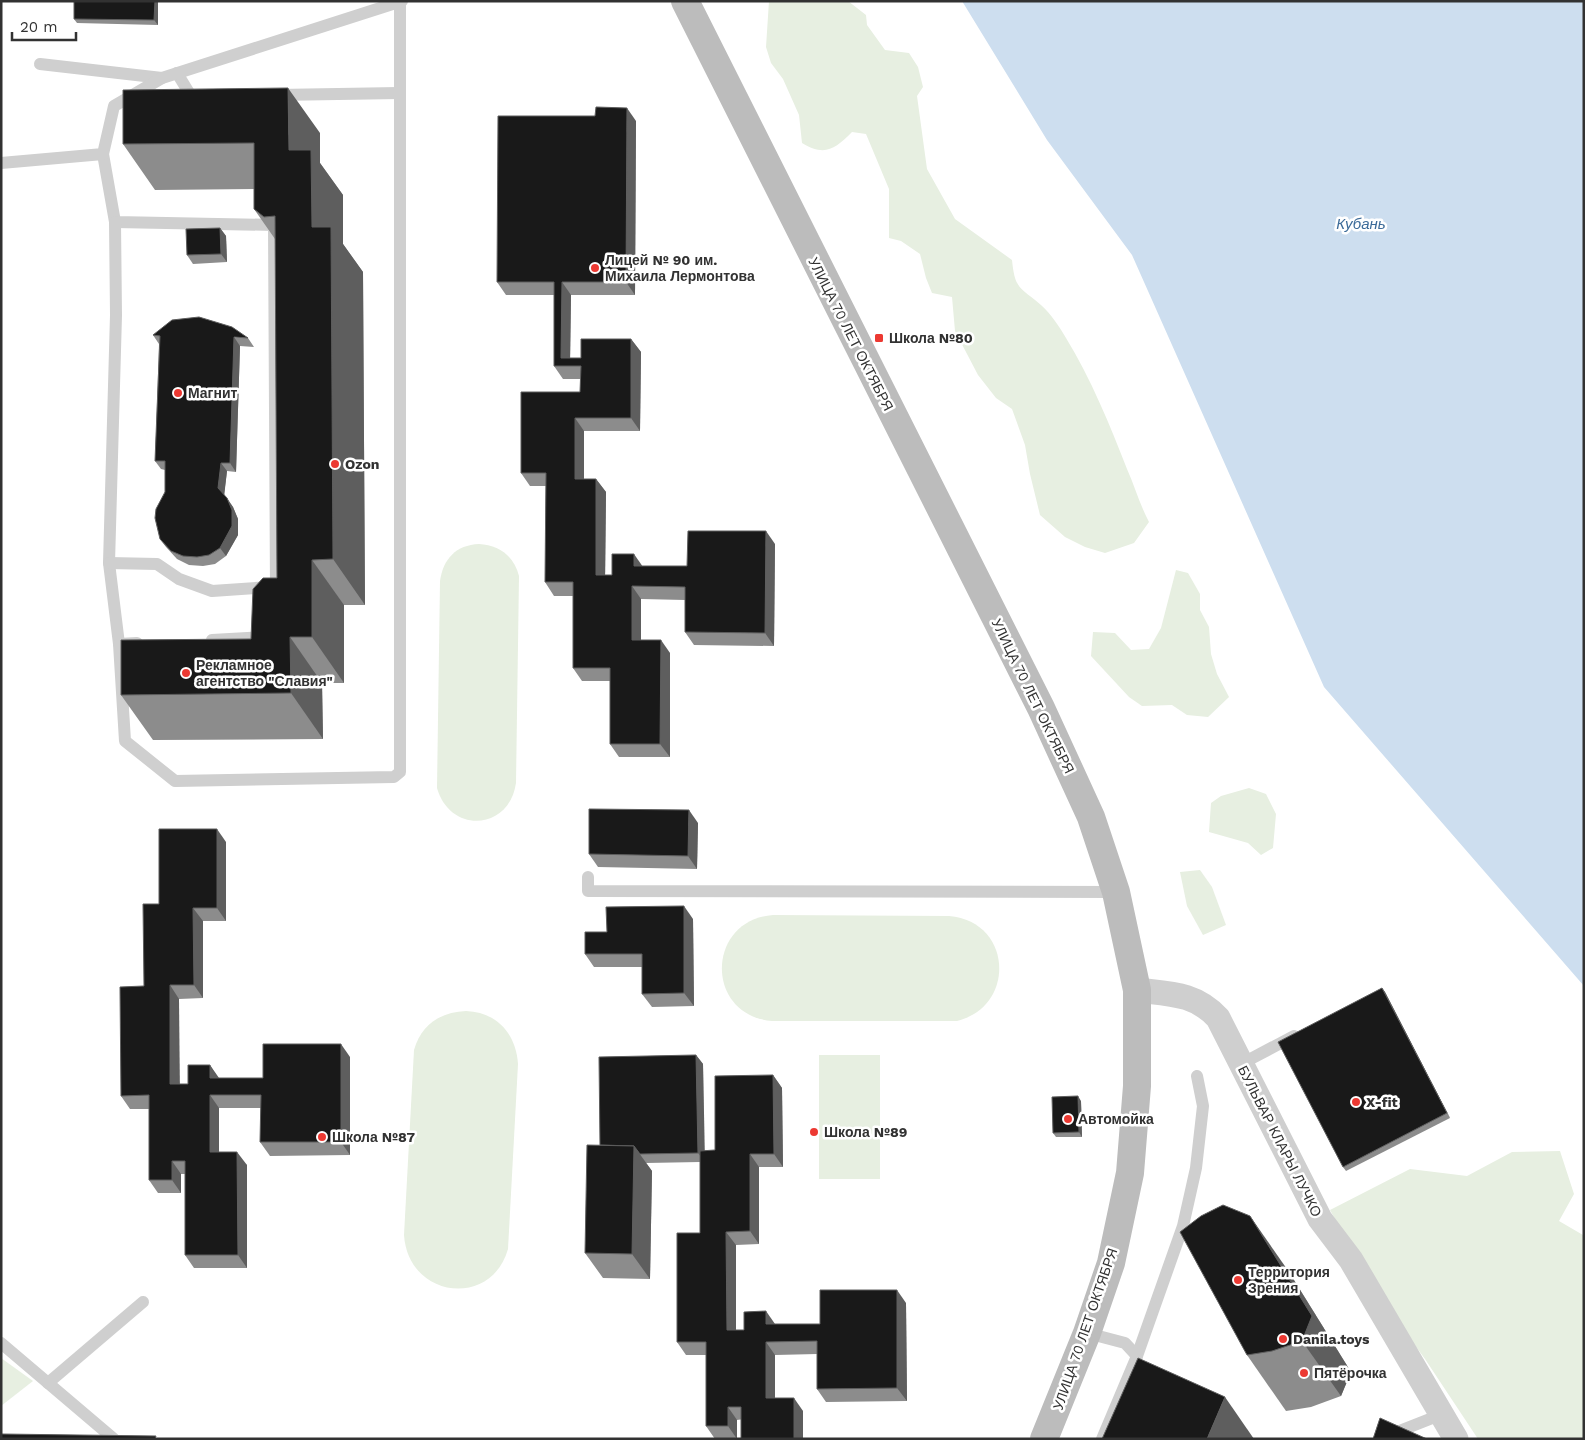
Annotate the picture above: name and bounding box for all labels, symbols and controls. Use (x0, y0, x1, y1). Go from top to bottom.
scale bar (12, 10, 76, 42)
text: 20 m (20, 18, 58, 36)
water label: Кубань (1336, 215, 1386, 233)
place label: Лицей № 90 им. Михаила Лермонтова (605, 252, 755, 284)
street label: УЛИЦА 70 ЛЕТ ОКТЯБРЯ (805, 255, 897, 413)
marker: Лицей № 90 им. Михаила Лермонтова (589, 262, 601, 274)
place label: Школа №80 (889, 330, 973, 346)
marker: Школа №80 (873, 332, 885, 344)
place label: Магнит (188, 385, 238, 401)
marker: Магнит (172, 387, 184, 399)
place label: Ozon (345, 456, 380, 472)
marker: Ozon (329, 458, 341, 470)
street label: УЛИЦА 70 ЛЕТ ОКТЯБРЯ (988, 616, 1078, 776)
place label: Рекламное агентство "Славия" (196, 657, 333, 689)
marker: Рекламное агентство "Славия" (180, 667, 192, 679)
street label: БУЛЬВАР КЛАРЫ ЛУЧКО (1235, 1063, 1325, 1219)
place label: X-fit (1366, 1094, 1398, 1110)
marker: X-fit (1350, 1096, 1362, 1108)
place label: Автомойка (1078, 1111, 1154, 1127)
marker: Автомойка (1062, 1113, 1074, 1125)
place label: Школа №89 (824, 1124, 907, 1140)
marker: Школа №89 (808, 1126, 820, 1138)
place label: Школа №87 (332, 1129, 415, 1145)
marker: Школа №87 (316, 1131, 328, 1143)
street label: УЛИЦА 70 ЛЕТ ОКТЯБРЯ (1050, 1246, 1120, 1412)
place label: Территория Зрения (1248, 1264, 1330, 1296)
marker: Территория Зрения (1232, 1274, 1244, 1286)
place label: Danila.toys (1293, 1331, 1370, 1347)
marker: Danila.toys (1277, 1333, 1289, 1345)
place label: Пятёрочка (1314, 1365, 1387, 1381)
marker: Пятёрочка (1298, 1367, 1310, 1379)

